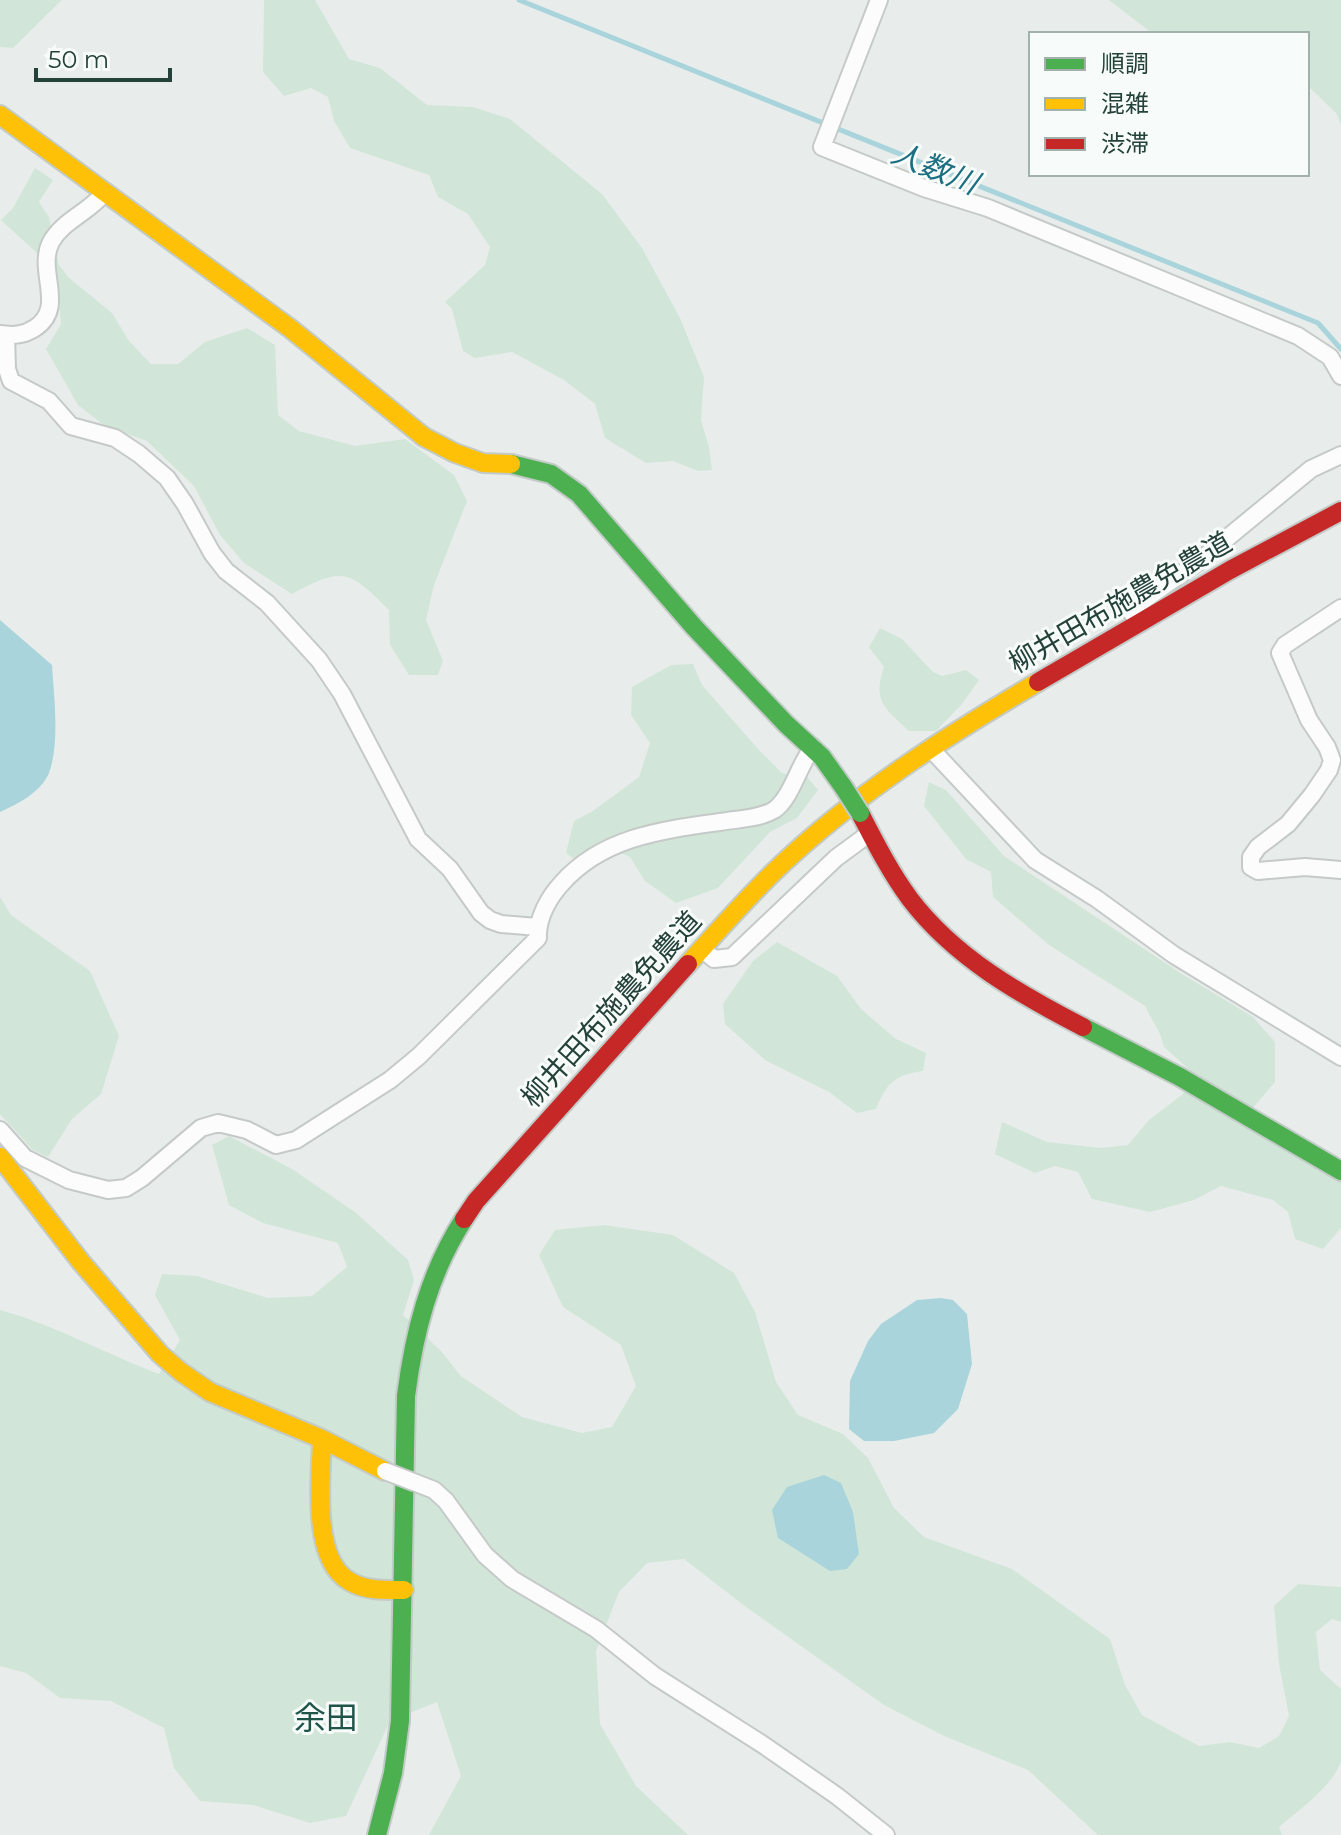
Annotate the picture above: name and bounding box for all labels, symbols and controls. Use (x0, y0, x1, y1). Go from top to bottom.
scale bar (36, 32, 170, 82)
legend (1029, 32, 1309, 176)
text: 50 m (48, 45, 109, 74)
text: 順調 (1101, 49, 1149, 78)
text: 混雑 (1101, 89, 1149, 118)
text: 渋滞 (1101, 129, 1149, 158)
water label: 人数川 (886, 134, 986, 203)
street label: 柳井田布施農免農道 (1002, 524, 1238, 680)
street label: 柳井田布施農免農道 (514, 904, 708, 1114)
district label: 余田 (294, 1698, 358, 1737)

